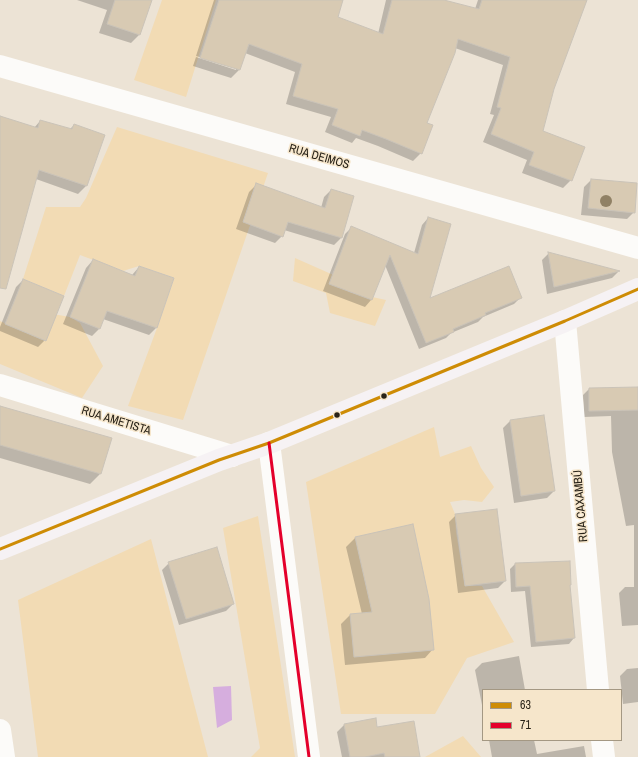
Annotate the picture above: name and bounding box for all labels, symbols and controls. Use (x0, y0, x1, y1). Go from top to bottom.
street label: RUA DEIMOS (287, 141, 351, 173)
unlabelled marker (379, 391, 389, 401)
street label: RUA AMETISTA (79, 404, 153, 438)
unlabelled marker (332, 410, 342, 420)
street label: RUA CAXAMBÚ (571, 469, 591, 543)
legend (482, 689, 622, 741)
text: 63 (520, 697, 531, 713)
text: 71 (520, 717, 531, 733)

